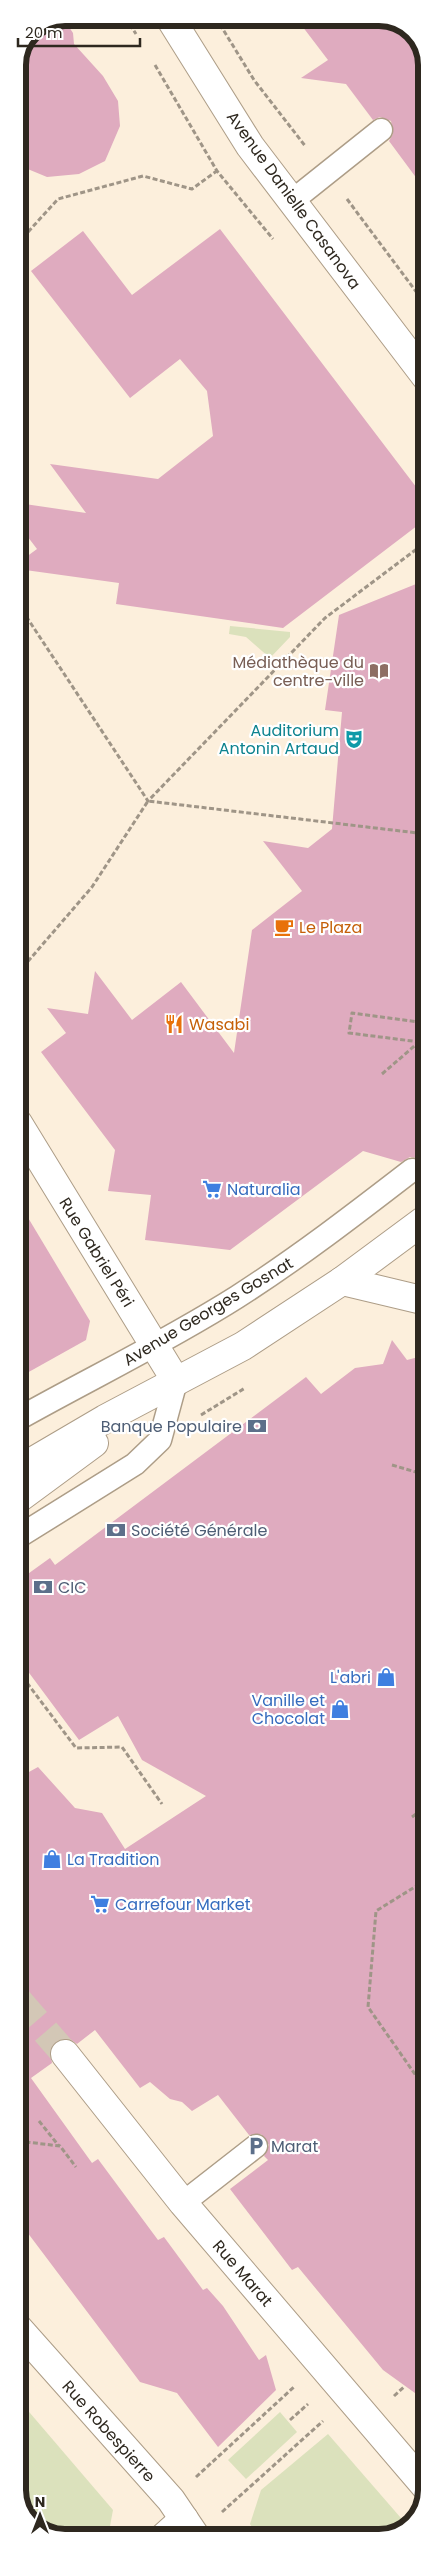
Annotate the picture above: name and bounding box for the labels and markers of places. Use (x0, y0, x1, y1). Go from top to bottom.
place label: Médiathèque du centre-ville (232, 651, 364, 692)
library icon: Médiathèque du centre-ville (368, 660, 390, 682)
place label: Auditorium Antonin Artaud (219, 719, 339, 760)
theatre icon: Auditorium Antonin Artaud (343, 728, 365, 750)
cafe icon: Le Plaza (273, 916, 295, 938)
place label: Le Plaza (299, 916, 362, 939)
restaurant icon: Wasabi (163, 1013, 185, 1035)
place label: Wasabi (189, 1013, 249, 1036)
supermarket icon: Naturalia (201, 1178, 223, 1200)
place label: Naturalia (227, 1178, 301, 1201)
place label: Banque Populaire (101, 1415, 242, 1438)
bank icon: Banque Populaire (246, 1415, 268, 1437)
bank icon: Société Générale (105, 1519, 127, 1541)
place label: Société Générale (131, 1519, 267, 1542)
bank icon: CIC (32, 1576, 54, 1598)
place label: CIC (58, 1576, 87, 1599)
place label: L'abri (330, 1666, 371, 1689)
shop icon: L'abri (375, 1666, 397, 1688)
place label: Vanille et Chocolat (251, 1689, 325, 1730)
shop icon: Vanille et Chocolat (329, 1698, 351, 1720)
shop icon: La Tradition (41, 1848, 63, 1870)
place label: La Tradition (67, 1848, 159, 1871)
supermarket icon: Carrefour Market (89, 1893, 111, 1915)
place label: Carrefour Market (115, 1893, 251, 1916)
parking icon: Marat (245, 2135, 267, 2157)
place label: Marat (271, 2135, 318, 2158)

